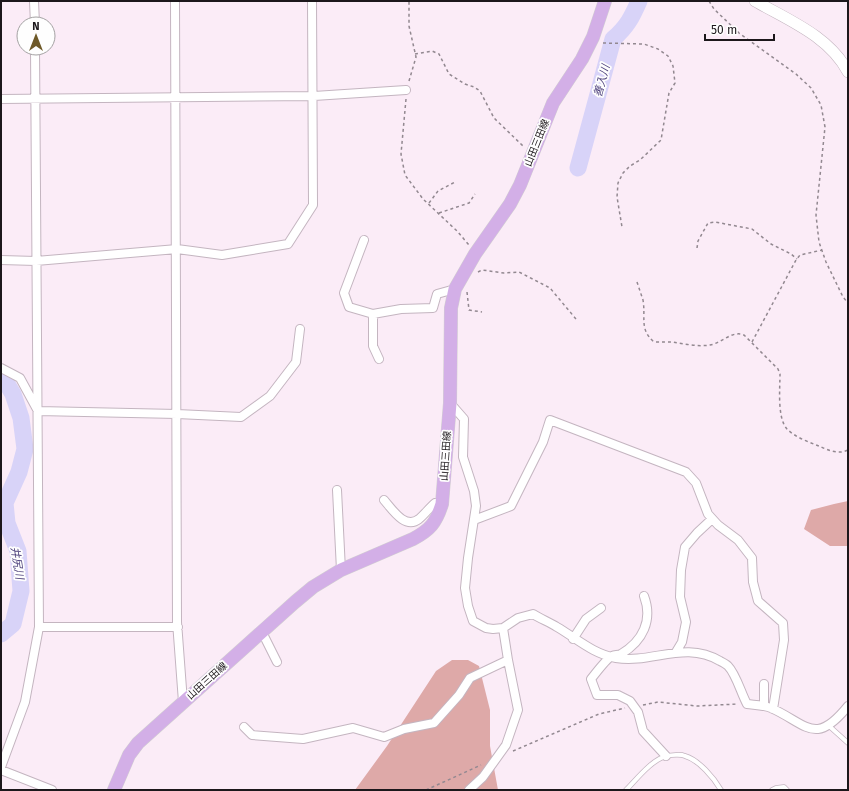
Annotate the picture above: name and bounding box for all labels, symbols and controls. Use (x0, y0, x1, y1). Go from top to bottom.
north arrow (16, 16, 56, 56)
scale bar (705, 16, 774, 42)
text: N (32, 20, 40, 33)
text: 50 m (711, 23, 737, 37)
water label: 善入川 (591, 62, 613, 99)
street label: 山田三田線 (522, 118, 552, 168)
street label: 山田三田線 (438, 431, 454, 481)
water label: 井尻川 (8, 546, 26, 581)
street label: 山田三田線 (184, 660, 230, 702)

